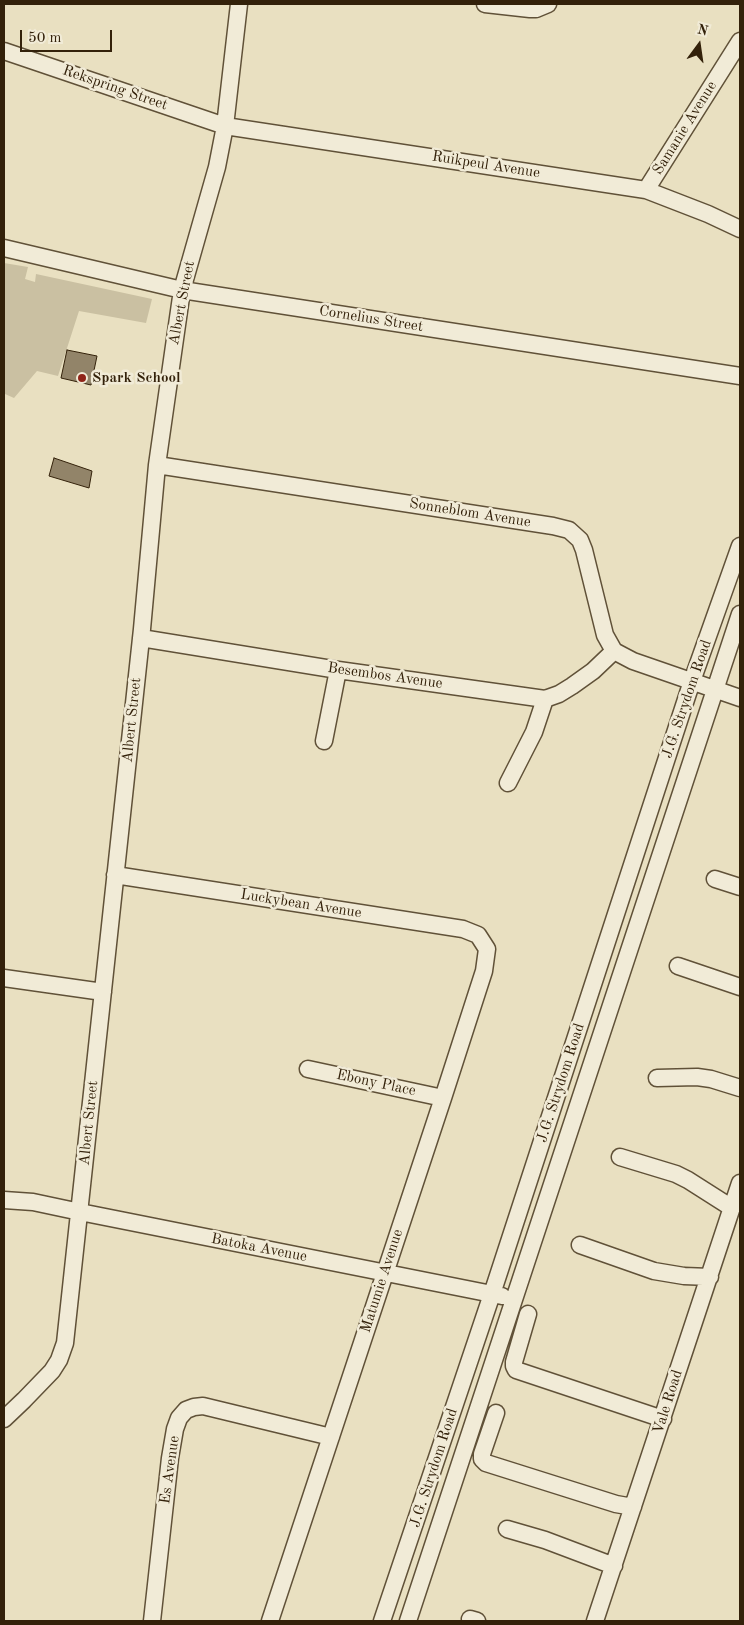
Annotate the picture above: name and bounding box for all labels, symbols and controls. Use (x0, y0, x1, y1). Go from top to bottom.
scale bar (22, 20, 115, 52)
north arrow (674, 20, 724, 70)
text: N (696, 22, 710, 39)
text: 50 m (28, 31, 62, 46)
street label: Rekspring Street (60, 62, 170, 114)
street label: Samanie Avenue (649, 78, 721, 178)
street label: Ruikpeul Avenue (431, 148, 541, 182)
street label: Albert Street (165, 259, 199, 347)
street label: Cornelius Street (318, 302, 424, 336)
place label: Spark School (92, 369, 181, 387)
marker: Spark School (76, 372, 88, 384)
street label: Sonneblom Avenue (408, 495, 532, 531)
street label: J.G. Strydom Road (658, 637, 716, 761)
street label: Besembos Avenue (326, 659, 444, 693)
street label: Albert Street (119, 677, 145, 763)
street label: Luckybean Avenue (239, 886, 363, 922)
street label: J.G. Strydom Road (533, 1021, 589, 1145)
street label: Ebony Place (335, 1066, 417, 1100)
street label: Albert Street (76, 1080, 102, 1166)
street label: Matumie Avenue (357, 1227, 407, 1335)
street label: Batoka Avenue (209, 1230, 309, 1266)
street label: Vale Road (649, 1368, 687, 1436)
street label: J.G. Strydom Road (406, 1406, 462, 1530)
street label: Es Avenue (156, 1435, 184, 1505)

